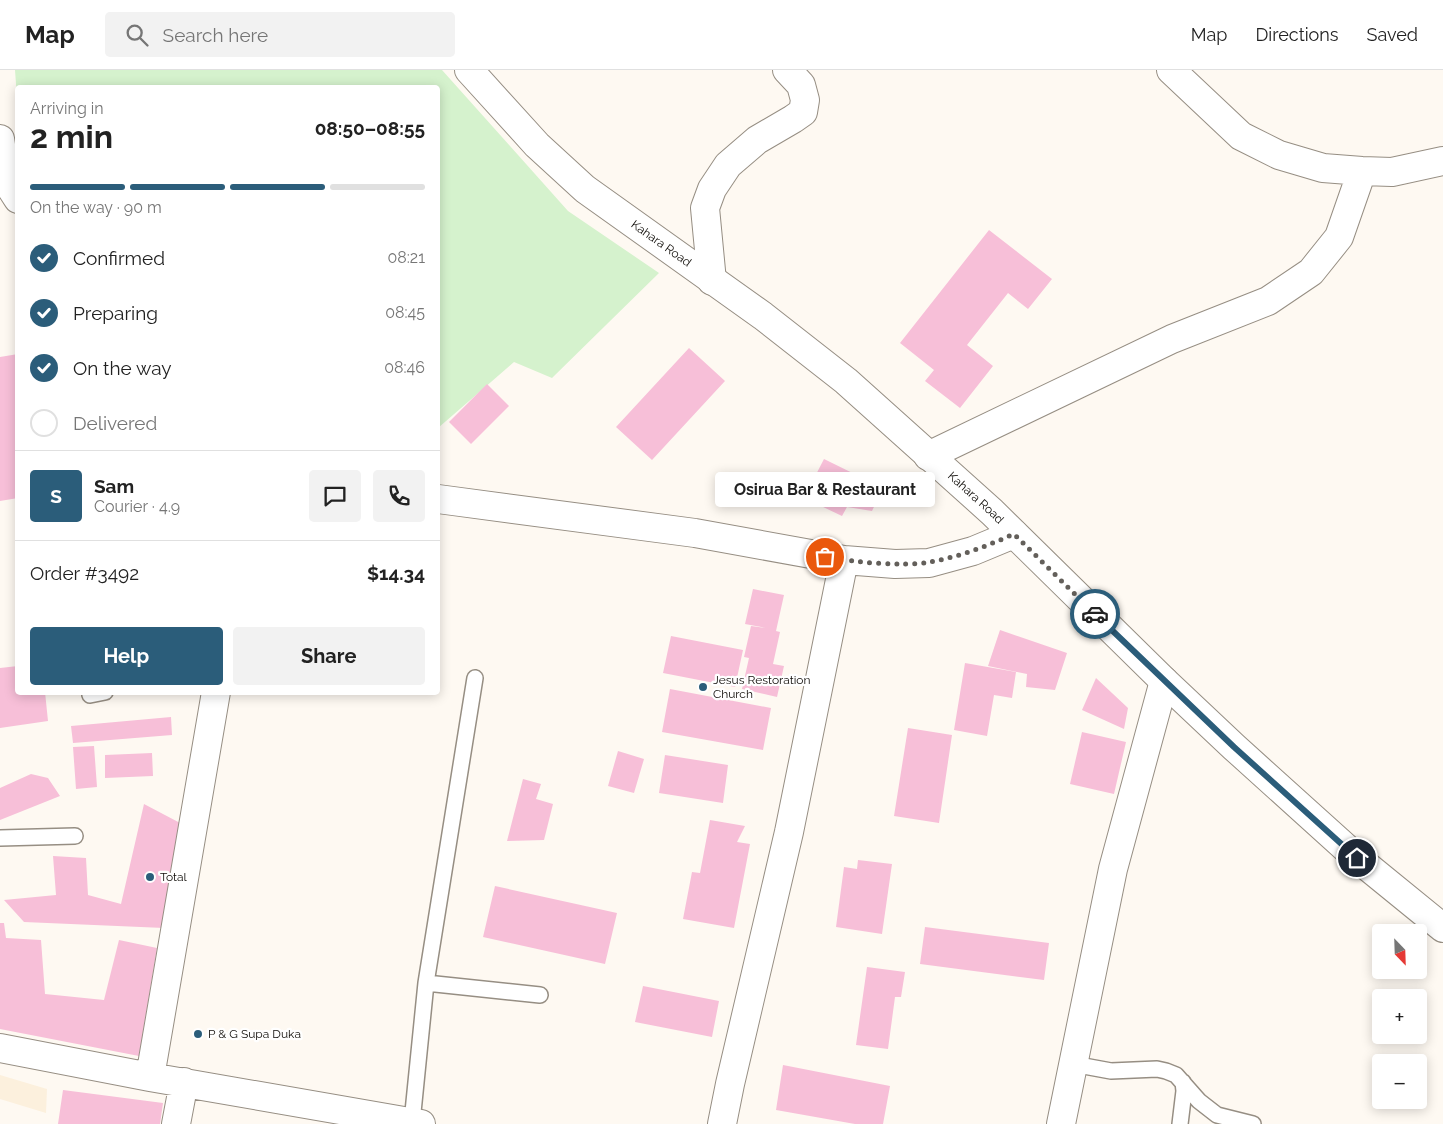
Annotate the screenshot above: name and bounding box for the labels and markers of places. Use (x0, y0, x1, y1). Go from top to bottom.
callout: Osirua Bar & Restaurant (715, 472, 935, 507)
pin (804, 536, 846, 578)
place label: Jesus Restoration Church (713, 673, 810, 701)
marker: Jesus Restoration Church (697, 681, 709, 693)
pin (1336, 837, 1378, 879)
place label: Total (160, 870, 188, 884)
marker: Total (144, 871, 156, 883)
place label: P & G Supa Duka (208, 1027, 301, 1041)
marker: P & G Supa Duka (192, 1028, 204, 1040)

